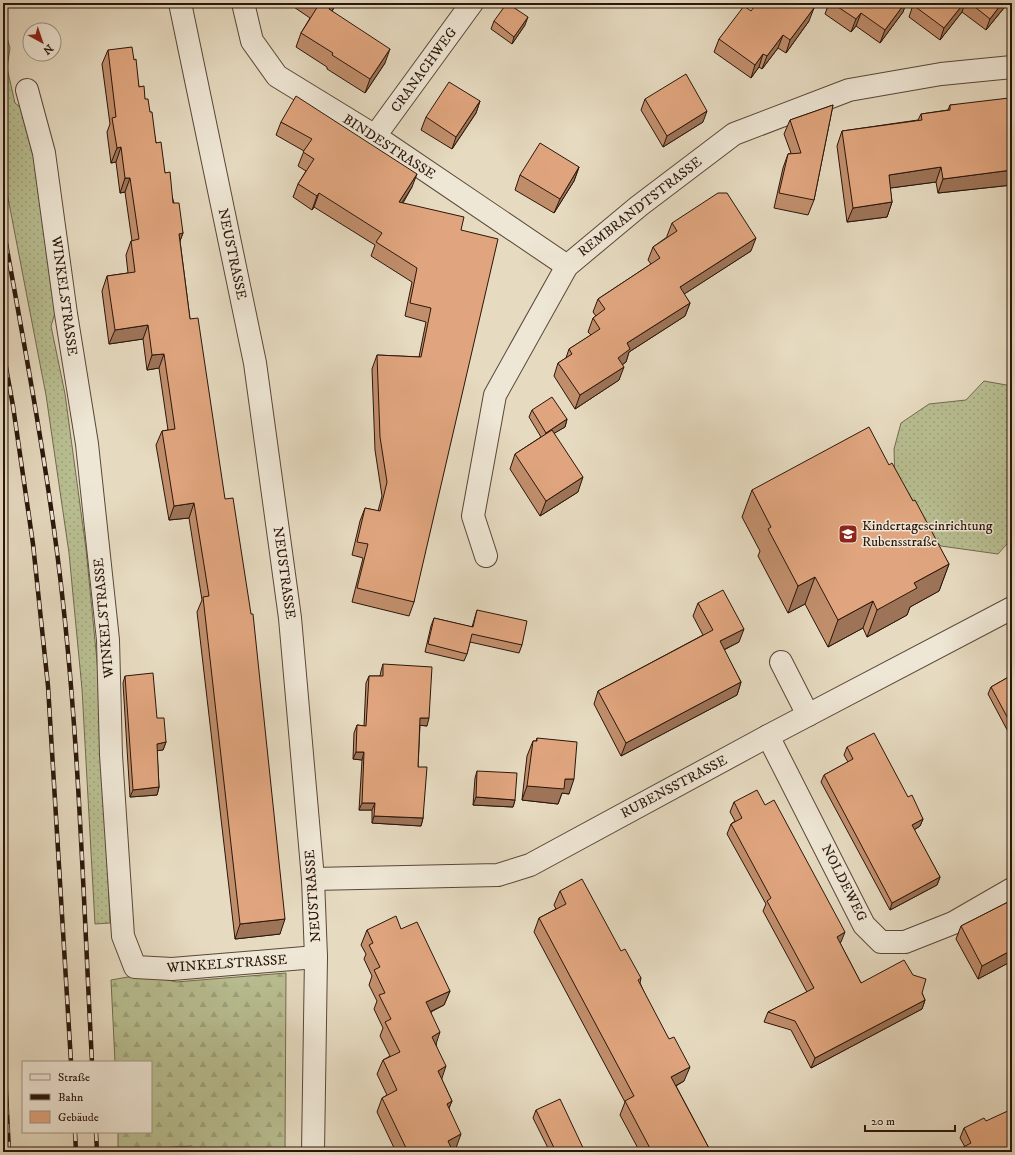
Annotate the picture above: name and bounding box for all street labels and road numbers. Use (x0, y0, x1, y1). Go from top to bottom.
street label: CRANACHWEG (387, 24, 461, 116)
street label: BINDESTRASSE (339, 110, 439, 184)
street label: REMBRANDTSTRASSE (574, 153, 706, 261)
street label: NEUSTRASSE (214, 207, 250, 301)
street label: WINKELSTRASSE (47, 234, 81, 357)
street label: NEUSTRASSE (269, 526, 299, 620)
street label: WINKELSTRASSE (90, 557, 118, 680)
street label: RUBENSSTRASSE (618, 751, 730, 823)
street label: NOLDEWEG (817, 842, 871, 925)
street label: NEUSTRASSE (301, 849, 325, 943)
street label: WINKELSTRASSE (165, 951, 288, 977)

